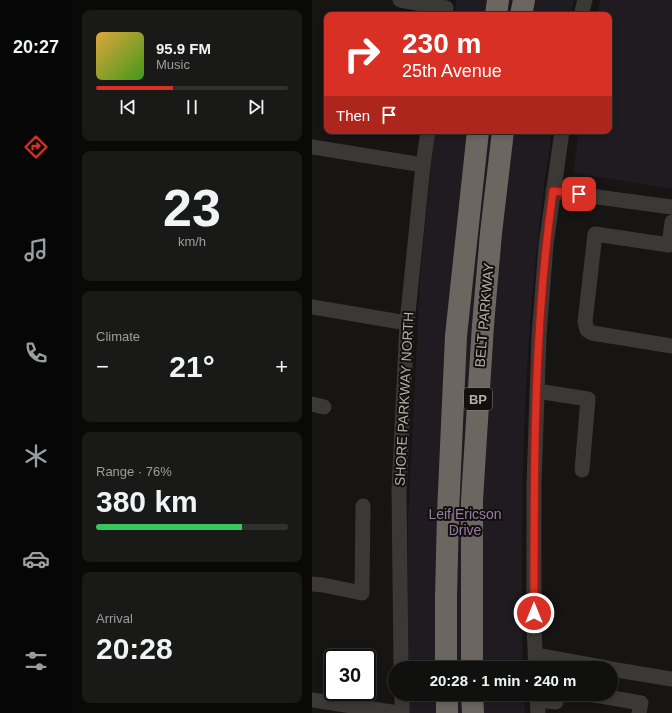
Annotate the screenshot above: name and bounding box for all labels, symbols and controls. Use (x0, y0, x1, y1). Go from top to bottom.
icon: right (336, 28, 388, 80)
text: 230 m (402, 28, 481, 59)
text: 20:27 (13, 37, 59, 57)
text: 95.9 FM (156, 40, 211, 57)
text: Music (156, 57, 190, 72)
text: 25th Avenue (402, 61, 502, 81)
icon: previous (117, 96, 139, 118)
icon: pause (181, 96, 203, 118)
icon: next (245, 96, 267, 118)
icon: arrive (378, 104, 400, 126)
text: Then (336, 107, 370, 124)
icon: directions (22, 133, 50, 161)
pin (562, 177, 596, 211)
text: 23 (163, 179, 221, 237)
icon: arrive (568, 183, 590, 205)
text: km/h (178, 234, 206, 249)
icon: music (22, 236, 50, 264)
street label: BELT PARKWAY (471, 261, 497, 368)
street label: SHORE PARKWAY NORTH (391, 312, 417, 486)
text: Climate (96, 329, 140, 344)
icon: phone (22, 339, 50, 367)
text: 21° (169, 350, 215, 383)
text: − (96, 354, 109, 379)
text: + (275, 354, 288, 379)
road number: BP (464, 388, 492, 410)
icon: climate (22, 442, 50, 470)
text: Range · 76% (96, 464, 172, 479)
text: 380 km (96, 485, 198, 518)
park label: Leif Ericson Drive (428, 506, 502, 538)
icon: car (22, 545, 50, 573)
position arrow (513, 592, 555, 634)
text: Arrival (96, 611, 133, 626)
text: 20:28 (96, 632, 173, 665)
icon: filters (22, 647, 50, 675)
speed limit sign: 30 (324, 649, 376, 701)
text: 20:28 · 1 min · 240 m (430, 672, 576, 689)

